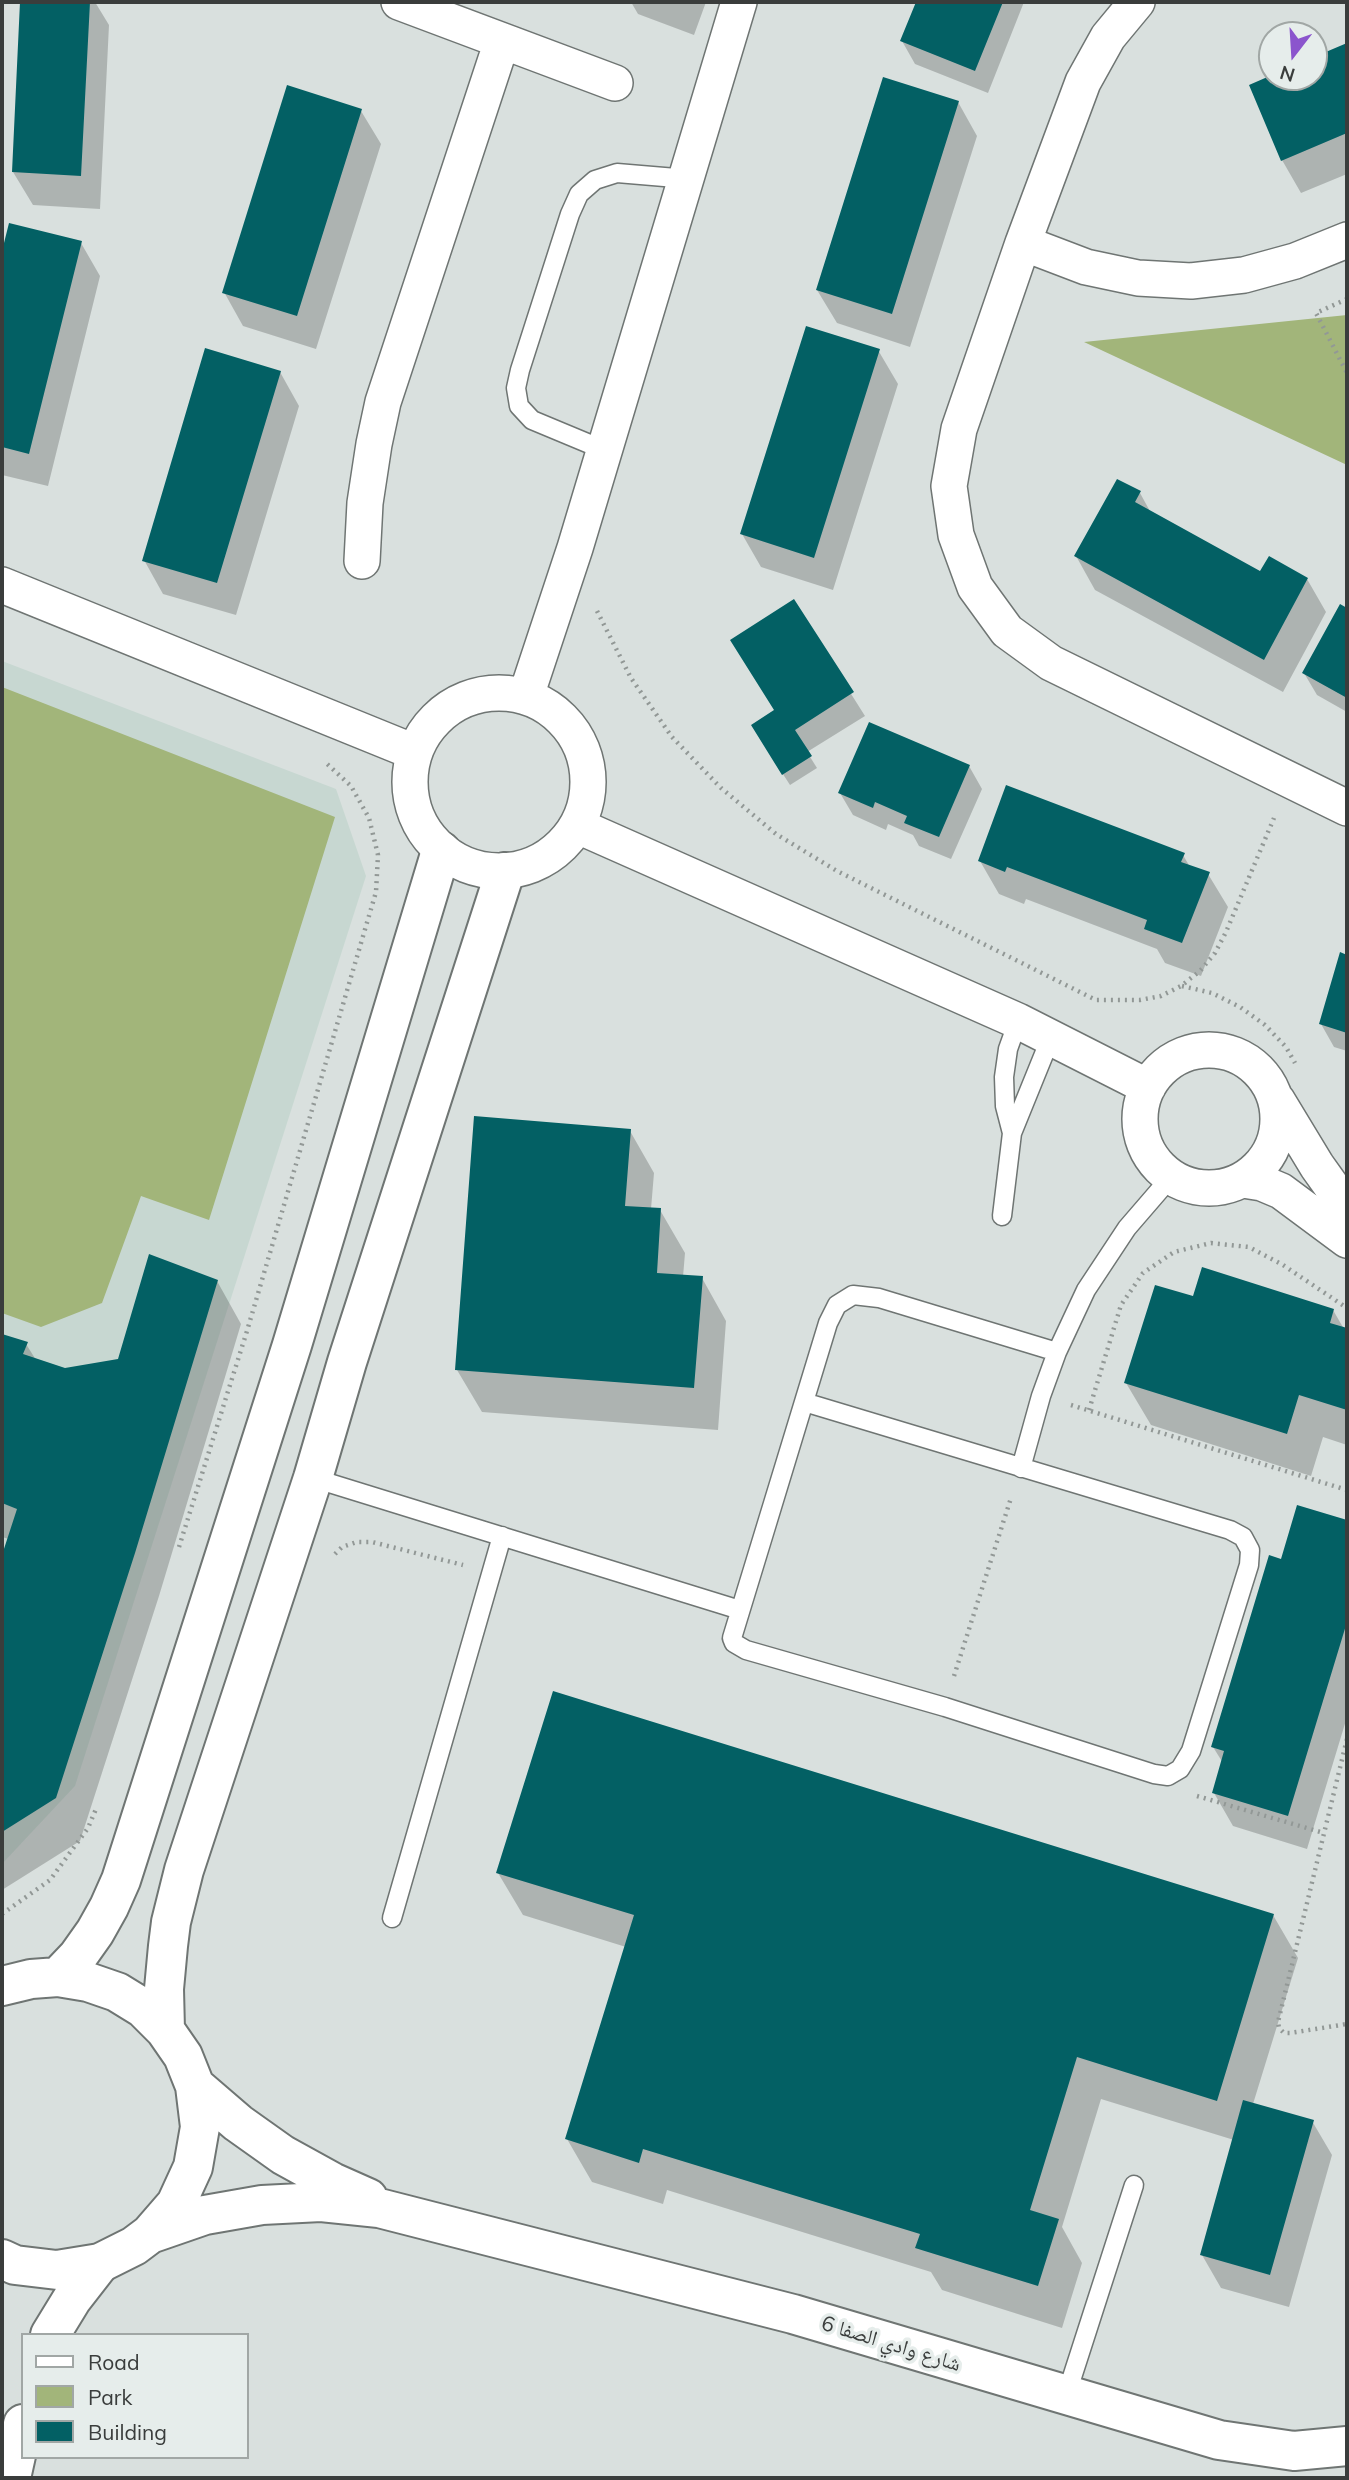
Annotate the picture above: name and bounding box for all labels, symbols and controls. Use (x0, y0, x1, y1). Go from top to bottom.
north arrow (1258, 21, 1328, 91)
text: N (1277, 61, 1298, 88)
street label: شارع وادي الصفا 6 (818, 2311, 964, 2377)
legend (21, 2333, 248, 2459)
text: Road (88, 2349, 139, 2375)
text: Park (88, 2384, 132, 2410)
text: Building (88, 2419, 167, 2445)

